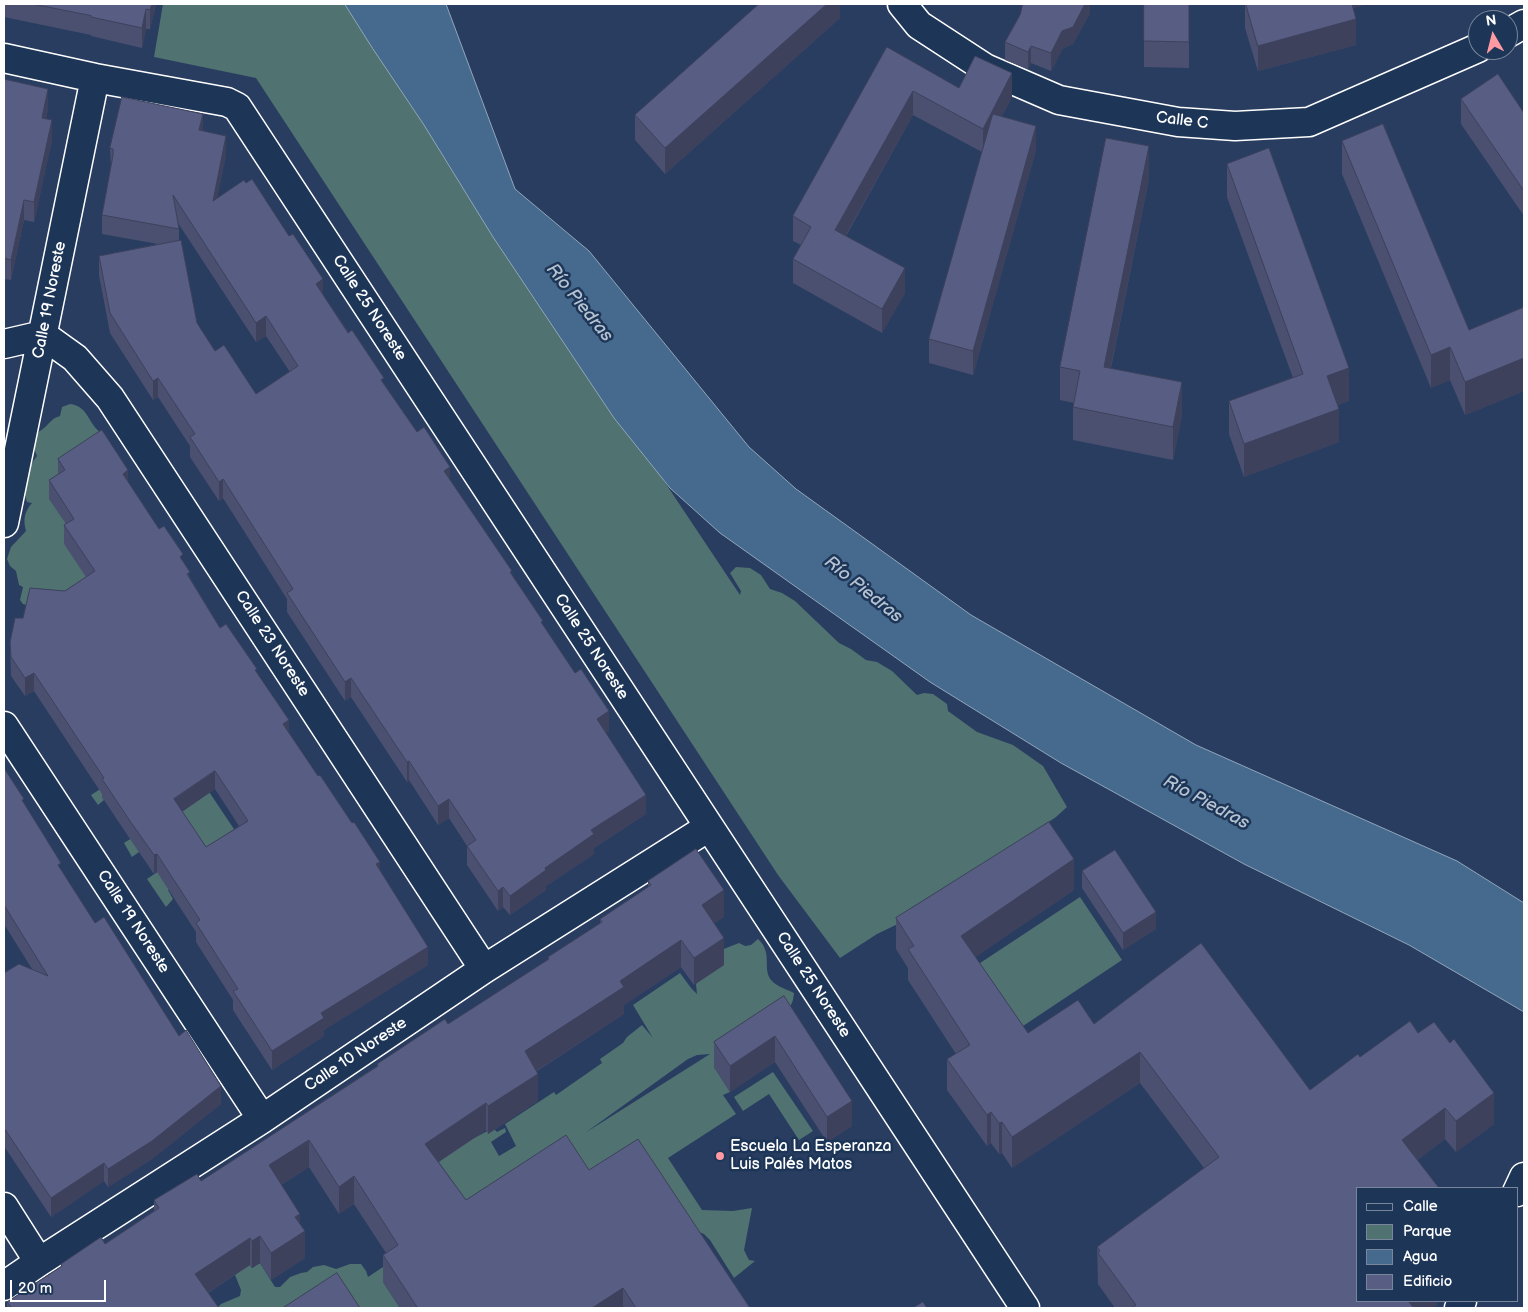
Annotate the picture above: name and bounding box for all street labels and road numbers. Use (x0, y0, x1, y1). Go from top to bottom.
street label: Calle C (1155, 108, 1209, 134)
street label: Calle 19 Noreste (29, 240, 71, 360)
street label: Calle 25 Noreste (328, 252, 410, 364)
street label: Calle 23 Noreste (231, 587, 313, 701)
street label: Calle 25 Noreste (550, 591, 632, 703)
street label: Calle 19 Noreste (93, 867, 173, 977)
street label: Calle 25 Noreste (772, 929, 854, 1041)
street label: Calle 10 Noreste (301, 1014, 411, 1096)

